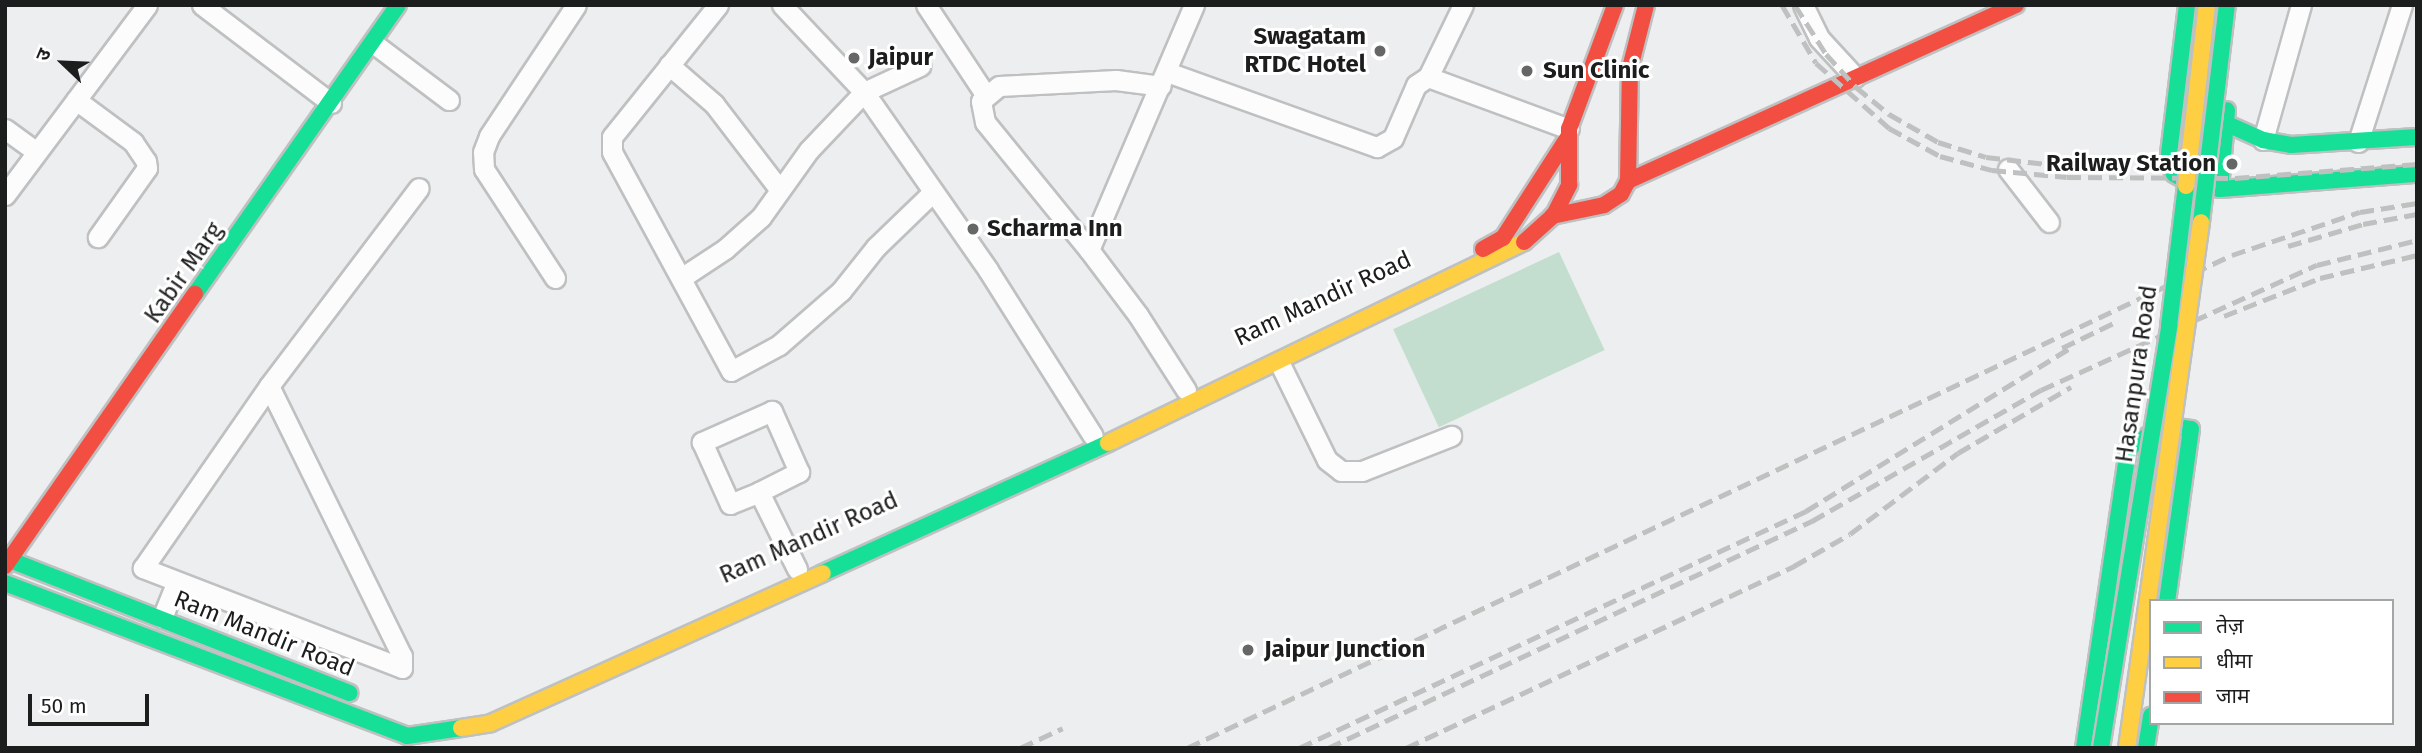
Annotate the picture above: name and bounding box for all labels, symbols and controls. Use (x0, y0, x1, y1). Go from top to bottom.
place label: Swagatam RTDC Hotel (1244, 23, 1366, 79)
north arrow (28, 28, 98, 98)
marker: Swagatam RTDC Hotel (1372, 43, 1388, 59)
place label: Jaipur (868, 44, 933, 72)
text: उ (30, 45, 56, 64)
marker: Jaipur (846, 50, 862, 66)
place label: Sun Clinic (1543, 57, 1650, 85)
marker: Sun Clinic (1517, 61, 1537, 81)
place label: Railway Station (2046, 150, 2216, 178)
marker: Railway Station (2222, 154, 2242, 174)
place label: Scharma Inn (987, 215, 1123, 243)
street label: Kabir Marg (139, 217, 229, 329)
marker: Scharma Inn (965, 221, 981, 237)
street label: Ram Mandir Road (1230, 245, 1416, 353)
street label: Hasanpura Road (2110, 284, 2164, 464)
street label: Ram Mandir Road (715, 486, 903, 590)
street label: Ram Mandir Road (170, 585, 358, 683)
legend (2149, 599, 2394, 725)
text: तेज़ (2216, 613, 2244, 639)
place label: Jaipur Junction (1264, 636, 1425, 664)
marker: Jaipur Junction (1238, 640, 1258, 660)
text: धीमा (2216, 648, 2252, 674)
scale bar (32, 680, 152, 724)
text: जाम (2216, 683, 2250, 709)
text: 50 m (41, 693, 87, 719)

